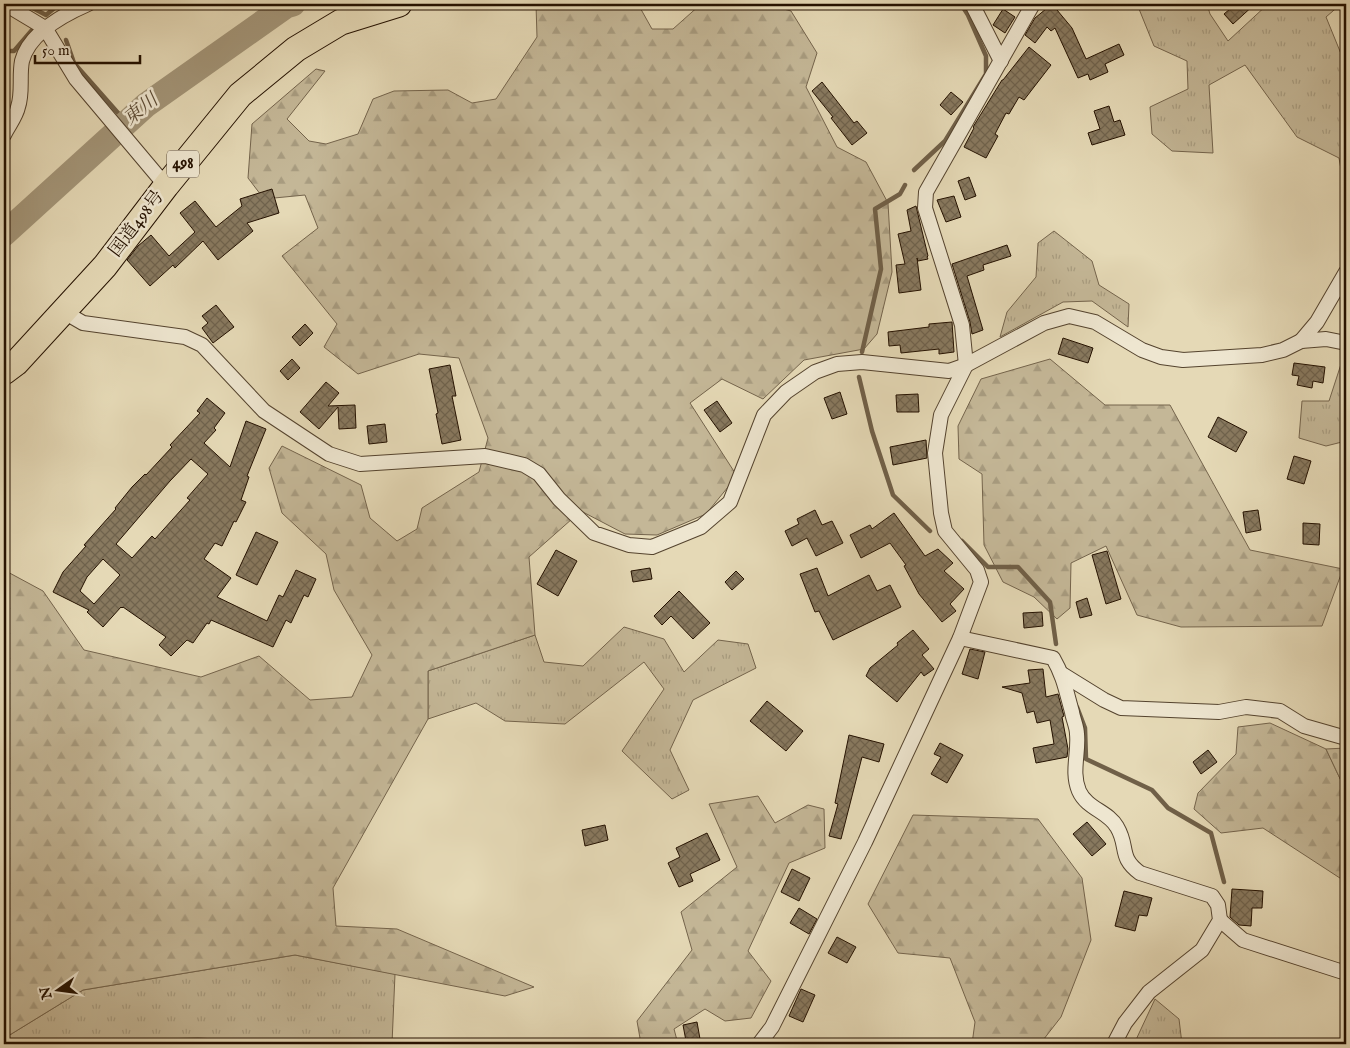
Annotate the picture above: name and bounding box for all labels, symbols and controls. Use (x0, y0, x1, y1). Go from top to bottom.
scale bar (35, 32, 140, 64)
text: 50 m (42, 41, 70, 60)
water label: 東川 (119, 87, 165, 131)
road number: 498 (167, 150, 199, 178)
street label: 国道498号 (104, 186, 170, 262)
north arrow (32, 966, 82, 1016)
text: N (36, 985, 57, 1002)

